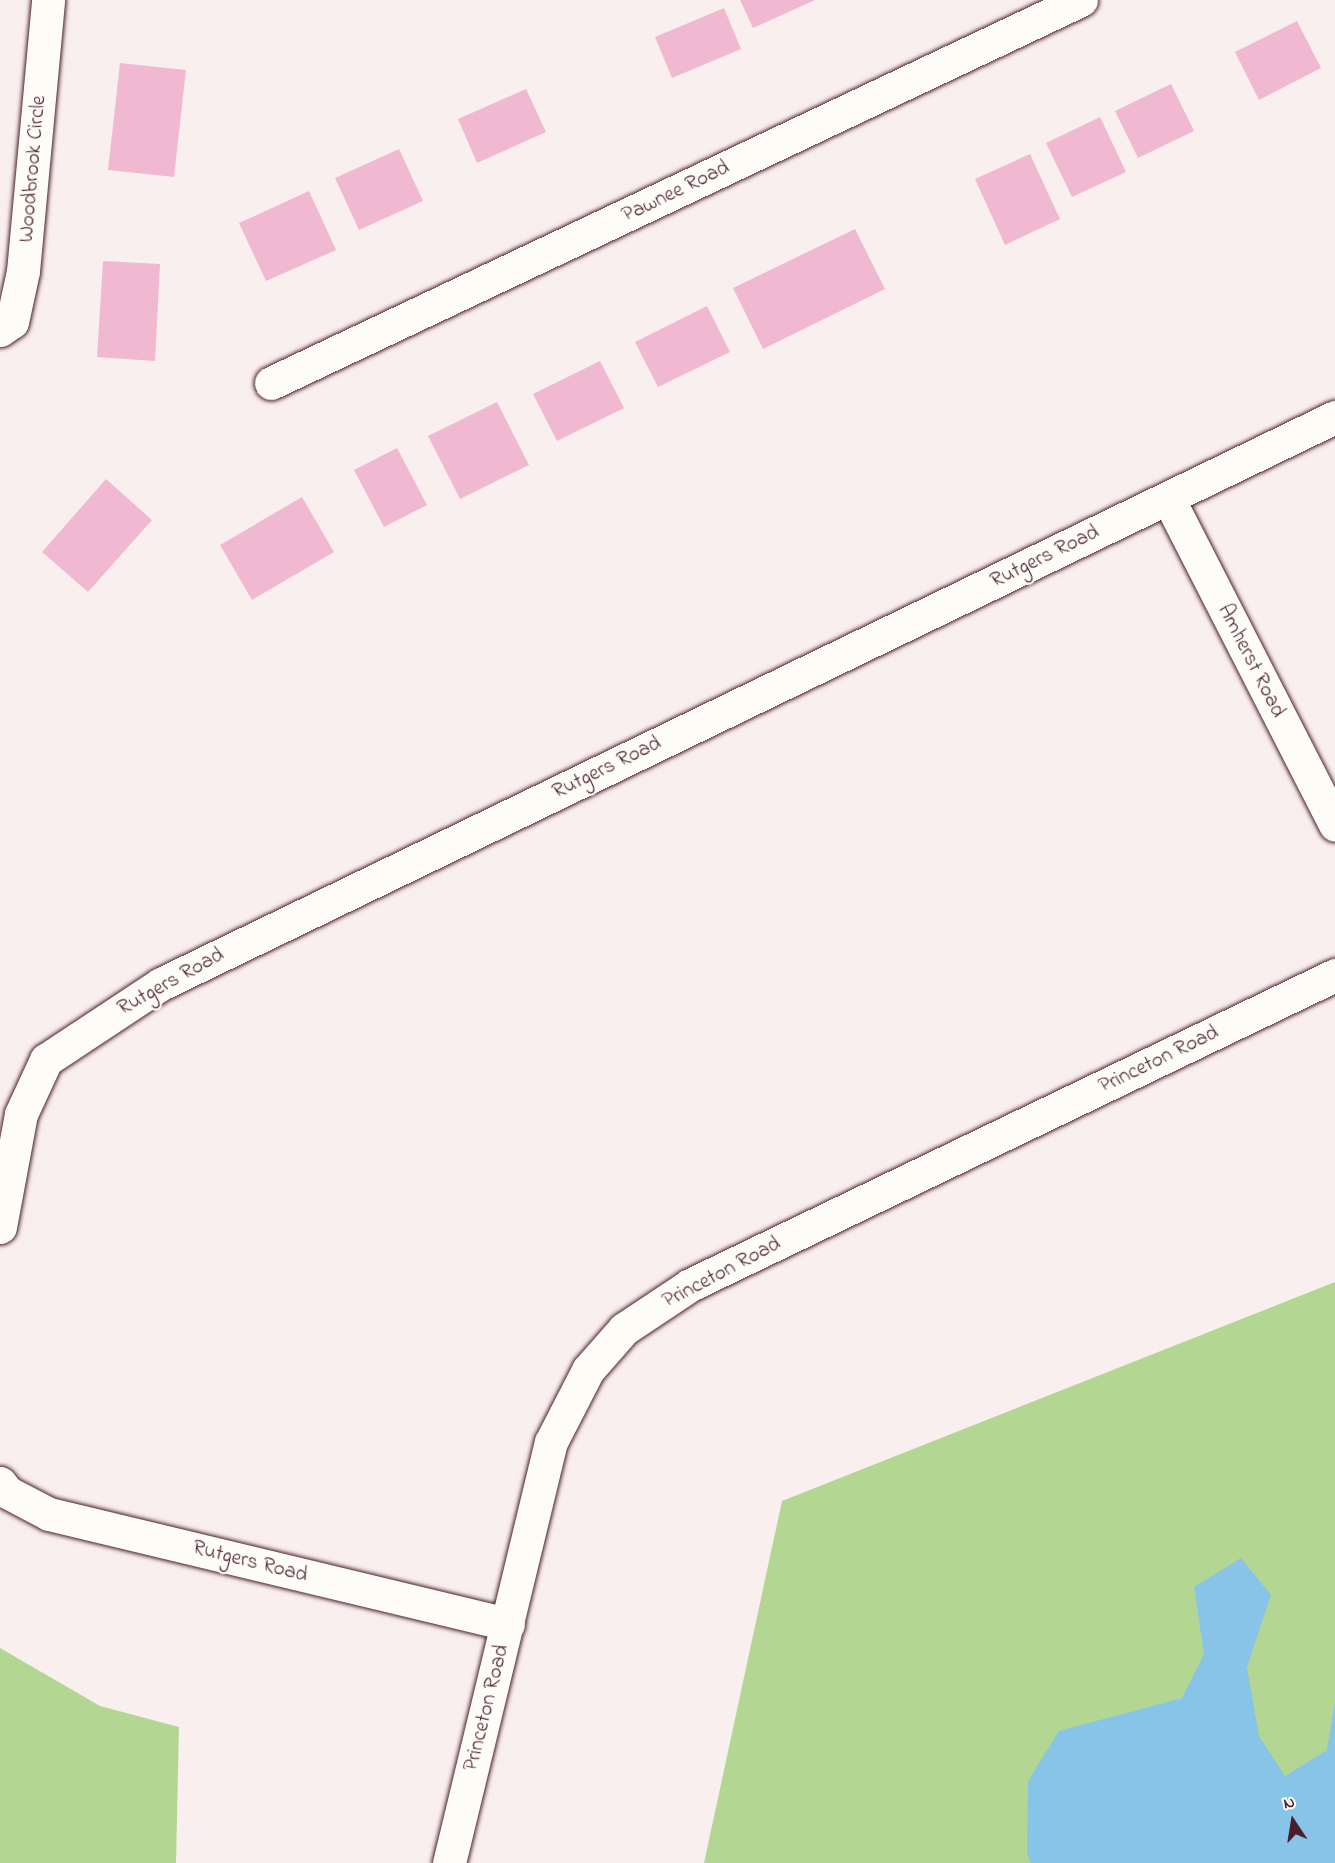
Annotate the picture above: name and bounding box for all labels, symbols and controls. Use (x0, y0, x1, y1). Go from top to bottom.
street label: Woodbrook Circle (14, 95, 52, 243)
street label: Pawnee Road (618, 155, 734, 229)
street label: Rutgers Road (987, 520, 1103, 594)
street label: Amherst Road (1212, 600, 1290, 722)
street label: Rutgers Road (549, 731, 665, 805)
street label: Rutgers Road (113, 942, 229, 1022)
street label: Princeton Road (1095, 1020, 1223, 1100)
street label: Princeton Road (659, 1231, 785, 1315)
street label: Rutgers Road (190, 1536, 310, 1588)
street label: Princeton Road (459, 1642, 515, 1774)
north arrow (1263, 1791, 1323, 1851)
text: N (1281, 1791, 1297, 1816)

